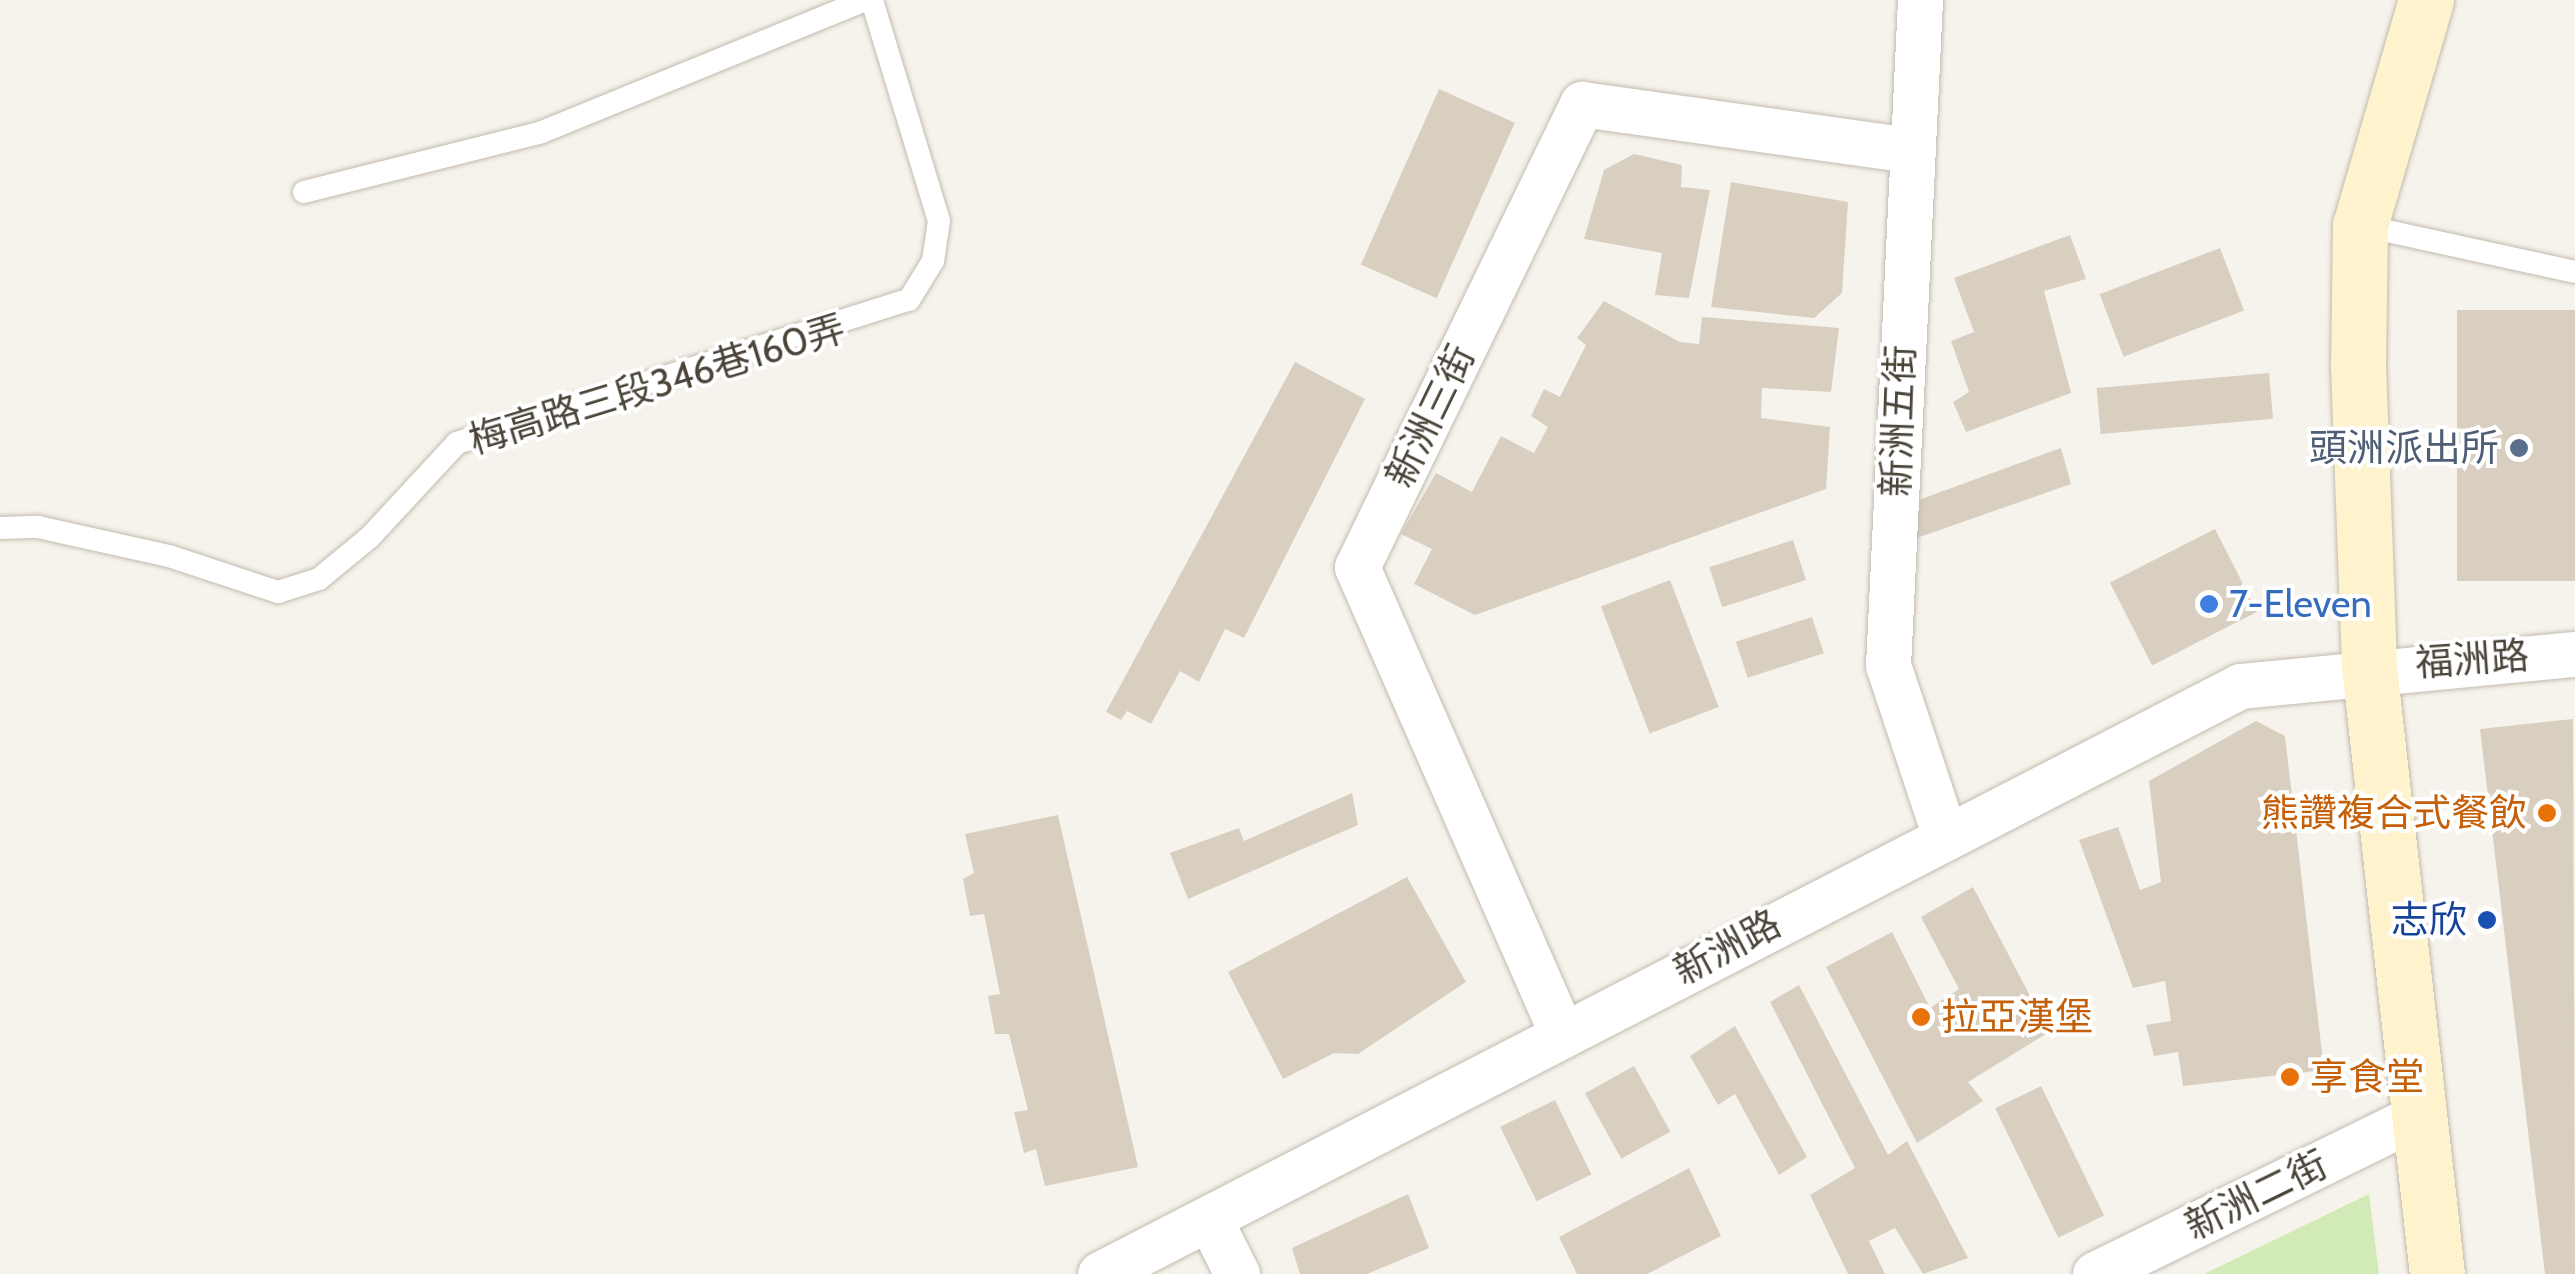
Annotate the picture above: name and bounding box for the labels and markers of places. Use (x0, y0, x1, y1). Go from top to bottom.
place label: 頭洲派出所 (2309, 425, 2499, 471)
marker: 頭洲派出所 (2508, 437, 2530, 459)
place label: 7-Eleven (2229, 581, 2372, 627)
marker: 7-Eleven (2198, 593, 2220, 615)
place label: 熊讚複合式餐飲 (2261, 790, 2527, 836)
marker: 熊讚複合式餐飲 (2536, 802, 2558, 824)
place label: 志欣 (2391, 897, 2467, 943)
marker: 志欣 (2476, 909, 2498, 931)
place label: 拉亞漢堡 (1941, 994, 2093, 1040)
marker: 拉亞漢堡 (1910, 1006, 1932, 1028)
place label: 享食堂 (2310, 1054, 2424, 1100)
marker: 享食堂 (2279, 1066, 2301, 1088)

